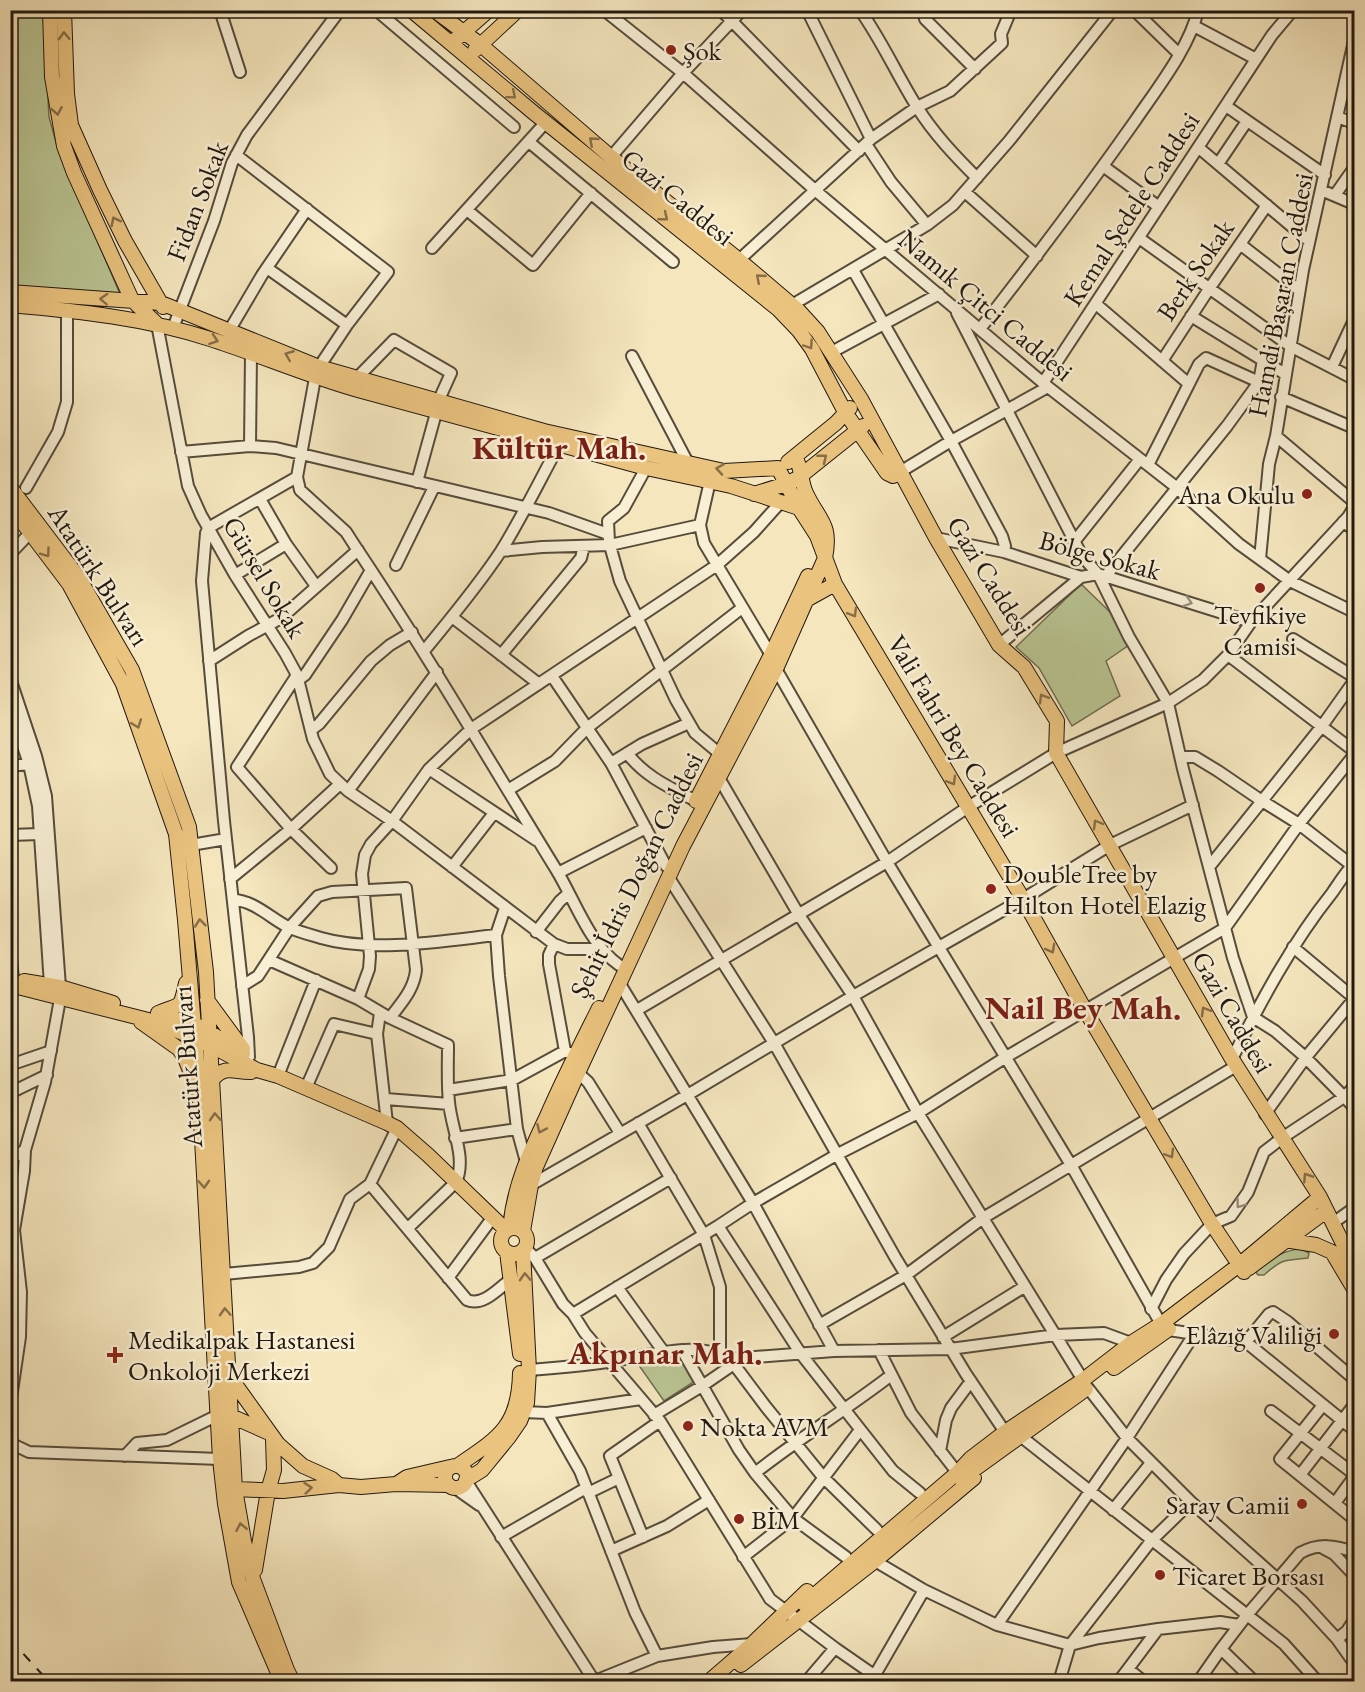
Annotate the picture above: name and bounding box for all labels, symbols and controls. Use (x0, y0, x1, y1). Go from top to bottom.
one-way arrow (58, 32, 71, 41)
place label: Şok (683, 33, 722, 68)
marker: Şok (664, 43, 678, 57)
one-way arrow (505, 87, 516, 98)
street label: Kemal Şedele Caddesi (1055, 105, 1207, 313)
one-way arrow (50, 106, 62, 115)
street label: Fidan Sokak (158, 136, 236, 266)
one-way arrow (589, 137, 600, 148)
street label: Gazi Caddesi (614, 141, 742, 253)
street label: Hamdi Başaran Caddesi (1239, 170, 1321, 420)
one-way arrow (657, 209, 668, 220)
street label: Berk Sokak (1148, 212, 1242, 327)
one-way arrow (111, 217, 122, 227)
street label: Namık Çitci Caddesi (891, 221, 1081, 389)
one-way arrow (756, 274, 767, 285)
one-way arrow (100, 292, 109, 305)
one-way arrow (208, 333, 219, 346)
one-way arrow (802, 339, 813, 350)
one-way arrow (284, 350, 295, 362)
district label: Kültür Mah. (472, 426, 646, 469)
one-way arrow (816, 454, 827, 465)
one-way arrow (715, 463, 725, 476)
place label: Ana Okulu (1177, 477, 1295, 512)
marker: Ana Okulu (1300, 487, 1314, 501)
street label: Atatürk Bulvarı (40, 497, 158, 653)
street label: Gazi Caddesi (939, 509, 1041, 643)
street label: Gürsel Sokak (215, 510, 315, 644)
street label: Bölge Sokak (1035, 522, 1165, 588)
one-way arrow (39, 546, 50, 557)
marker: Tevfikiye Camisi (1253, 581, 1267, 595)
one-way arrow (1182, 595, 1193, 607)
place label: Tevfikiye Camisi (1214, 597, 1306, 663)
one-way arrow (845, 607, 857, 617)
street label: Vali Fahri Bey Caddesi (880, 628, 1028, 844)
one-way arrow (1039, 694, 1050, 704)
one-way arrow (130, 718, 143, 729)
street label: Şehit İdris Doğan Caddesi (561, 746, 711, 1004)
one-way arrow (945, 775, 957, 785)
one-way arrow (1093, 820, 1105, 830)
place label: DoubleTree by Hilton Hotel Elazig (1003, 856, 1206, 922)
marker: DoubleTree by Hilton Hotel Elazig (984, 882, 998, 896)
one-way arrow (194, 918, 207, 927)
one-way arrow (1043, 943, 1055, 953)
street label: Gazi Caddesi (1184, 945, 1282, 1080)
street label: Atatürk Bulvarı (164, 985, 210, 1150)
district label: Nail Bey Mah. (985, 986, 1181, 1029)
one-way arrow (1200, 1007, 1212, 1017)
one-way arrow (208, 1112, 221, 1121)
one-way arrow (536, 1123, 548, 1134)
one-way arrow (1163, 1148, 1175, 1158)
one-way arrow (1303, 1173, 1314, 1184)
one-way arrow (198, 1180, 211, 1189)
one-way arrow (1236, 1197, 1247, 1208)
one-way arrow (519, 1272, 532, 1281)
one-way arrow (219, 1307, 232, 1316)
place label: Elâzığ Valiliği (1185, 1317, 1322, 1352)
place label: Medikalpak Hastanesi Onkoloji Merkezi (128, 1322, 356, 1388)
marker: Elâzığ Valiliği (1327, 1327, 1341, 1341)
district label: Akpınar Mah. (567, 1331, 762, 1374)
marker: Medikalpak Hastanesi Onkoloji Merkezi (106, 1346, 124, 1364)
place label: Nokta AVM (700, 1409, 829, 1444)
marker: Nokta AVM (681, 1419, 695, 1433)
one-way arrow (303, 1482, 313, 1495)
place label: Saray Camii (1166, 1487, 1290, 1522)
marker: Saray Camii (1295, 1497, 1309, 1511)
place label: BİM (751, 1502, 800, 1537)
marker: BİM (732, 1512, 746, 1526)
one-way arrow (235, 1522, 248, 1532)
place label: Ticaret Borsası (1172, 1558, 1325, 1593)
marker: Ticaret Borsası (1153, 1568, 1167, 1582)

